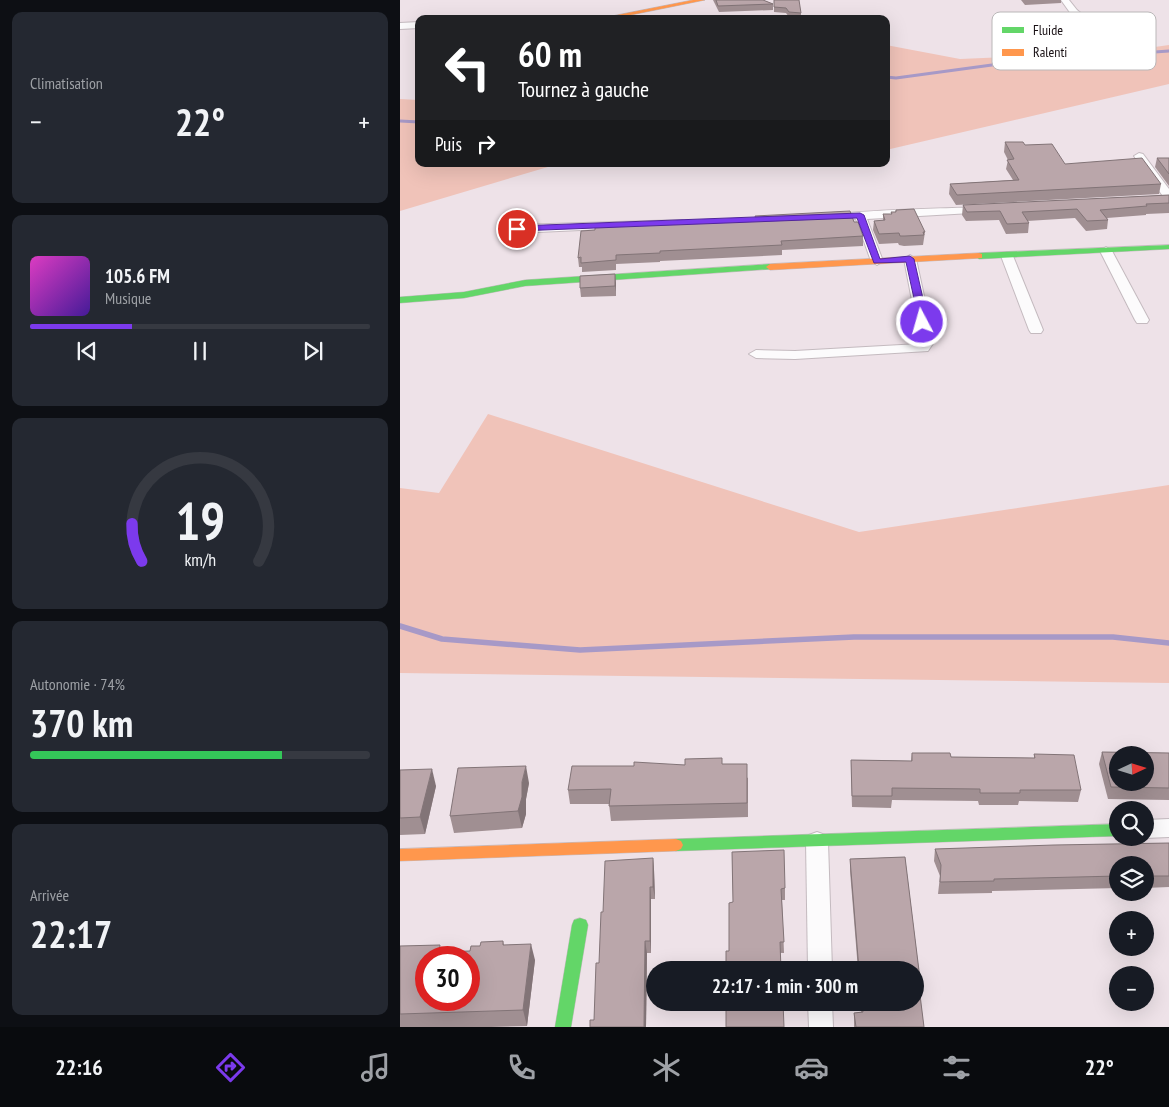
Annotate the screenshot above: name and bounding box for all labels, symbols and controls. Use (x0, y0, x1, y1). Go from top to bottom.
legend (992, 12, 1156, 70)
text: Fluide (1033, 21, 1063, 39)
text: 60 m (518, 31, 582, 77)
icon: left (435, 35, 500, 100)
text: Ralenti (1033, 43, 1067, 61)
text: Climatisation (30, 73, 103, 93)
text: Tournez à gauche (518, 75, 649, 103)
text: 22° (175, 97, 225, 146)
text: − (30, 103, 42, 140)
text: + (358, 103, 370, 140)
icon: right (472, 130, 500, 158)
text: Puis (435, 132, 462, 156)
pin (496, 208, 538, 250)
icon: arrive (503, 215, 531, 243)
text: 105.6 FM (105, 264, 170, 288)
text: Musique (105, 288, 151, 308)
position arrow (895, 295, 947, 347)
icon: previous (73, 337, 101, 365)
icon: pause (186, 337, 214, 365)
icon: next (299, 337, 327, 365)
text: 19 (175, 487, 225, 554)
text: km/h (184, 548, 216, 571)
text: Autonomie · 74% (30, 674, 125, 694)
text: 370 km (30, 698, 133, 747)
north arrow (1109, 746, 1154, 791)
map controls (1109, 746, 1154, 1011)
button: search (1109, 801, 1154, 846)
button: layers (1109, 856, 1154, 901)
text: Arrivée (30, 885, 69, 905)
text: 22:17 (30, 909, 112, 958)
button: + (1109, 911, 1154, 956)
speed limit sign: 30 (415, 946, 480, 1011)
button: − (1109, 966, 1154, 1011)
text: 22:17 · 1 min · 300 m (712, 974, 858, 998)
icon: directions (213, 1050, 248, 1085)
icon: music (358, 1050, 393, 1085)
icon: phone (504, 1050, 539, 1085)
icon: climate (649, 1050, 684, 1085)
icon: car (794, 1050, 829, 1085)
icon: filters (939, 1050, 974, 1085)
text: 22:16 (55, 1053, 103, 1081)
text: 22° (1085, 1053, 1114, 1081)

